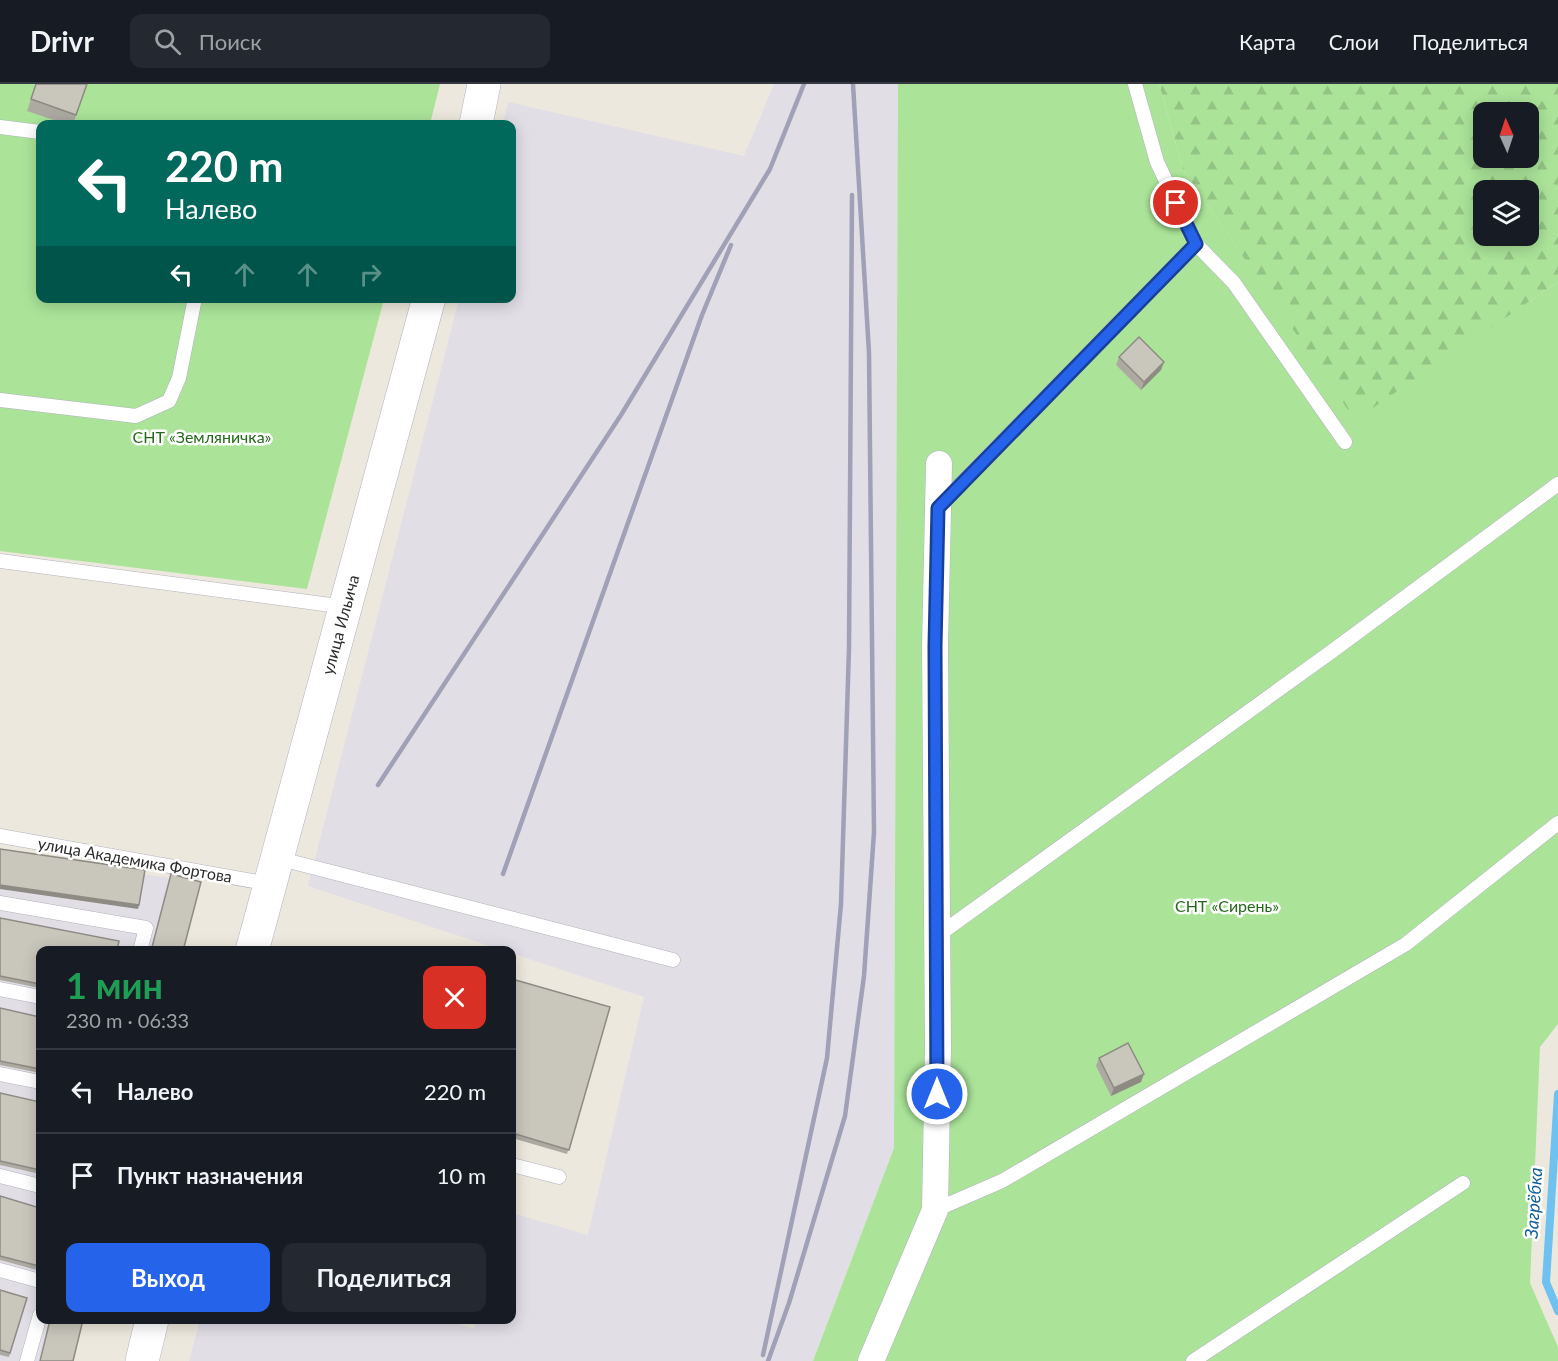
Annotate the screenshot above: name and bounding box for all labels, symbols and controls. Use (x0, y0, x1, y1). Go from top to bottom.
search box (130, 14, 550, 68)
text: Drivr (30, 24, 94, 58)
icon: search (151, 25, 184, 58)
text: Поиск (199, 28, 262, 55)
text: Карта (1239, 29, 1296, 54)
text: Слои (1329, 29, 1379, 54)
text: Поделиться (1412, 29, 1528, 54)
north arrow (1473, 102, 1539, 168)
map controls (1473, 102, 1539, 246)
text: 220 m (165, 141, 283, 191)
icon: left (66, 144, 144, 222)
pin (1150, 177, 1201, 228)
button: layers (1473, 180, 1539, 246)
icon: arrive (1159, 186, 1192, 219)
text: Налево (165, 192, 257, 225)
icon: left (165, 258, 198, 291)
icon: ahead (228, 258, 261, 291)
icon: ahead (291, 258, 324, 291)
icon: right (354, 258, 387, 291)
park label: СНТ «Земляничка» (133, 427, 272, 446)
street label: улица Ильича (317, 573, 363, 677)
street label: улица Академика Фортова (37, 833, 234, 886)
park label: СНТ «Сирень» (1175, 896, 1279, 915)
text: 1 мин (66, 963, 163, 1007)
button: close (423, 966, 486, 1029)
text: 230 m · 06:33 (66, 1008, 189, 1032)
position arrow (905, 1062, 969, 1126)
icon: left (66, 1075, 99, 1108)
text: Налево (117, 1078, 193, 1105)
text: 220 m (424, 1078, 486, 1105)
icon: arrive (66, 1159, 99, 1192)
text: Пункт назначения (117, 1162, 303, 1189)
text: 10 m (437, 1162, 486, 1189)
water label: Загрёбка (1519, 1167, 1546, 1240)
button: Выход (66, 1243, 270, 1312)
button: Поделиться (282, 1243, 486, 1312)

